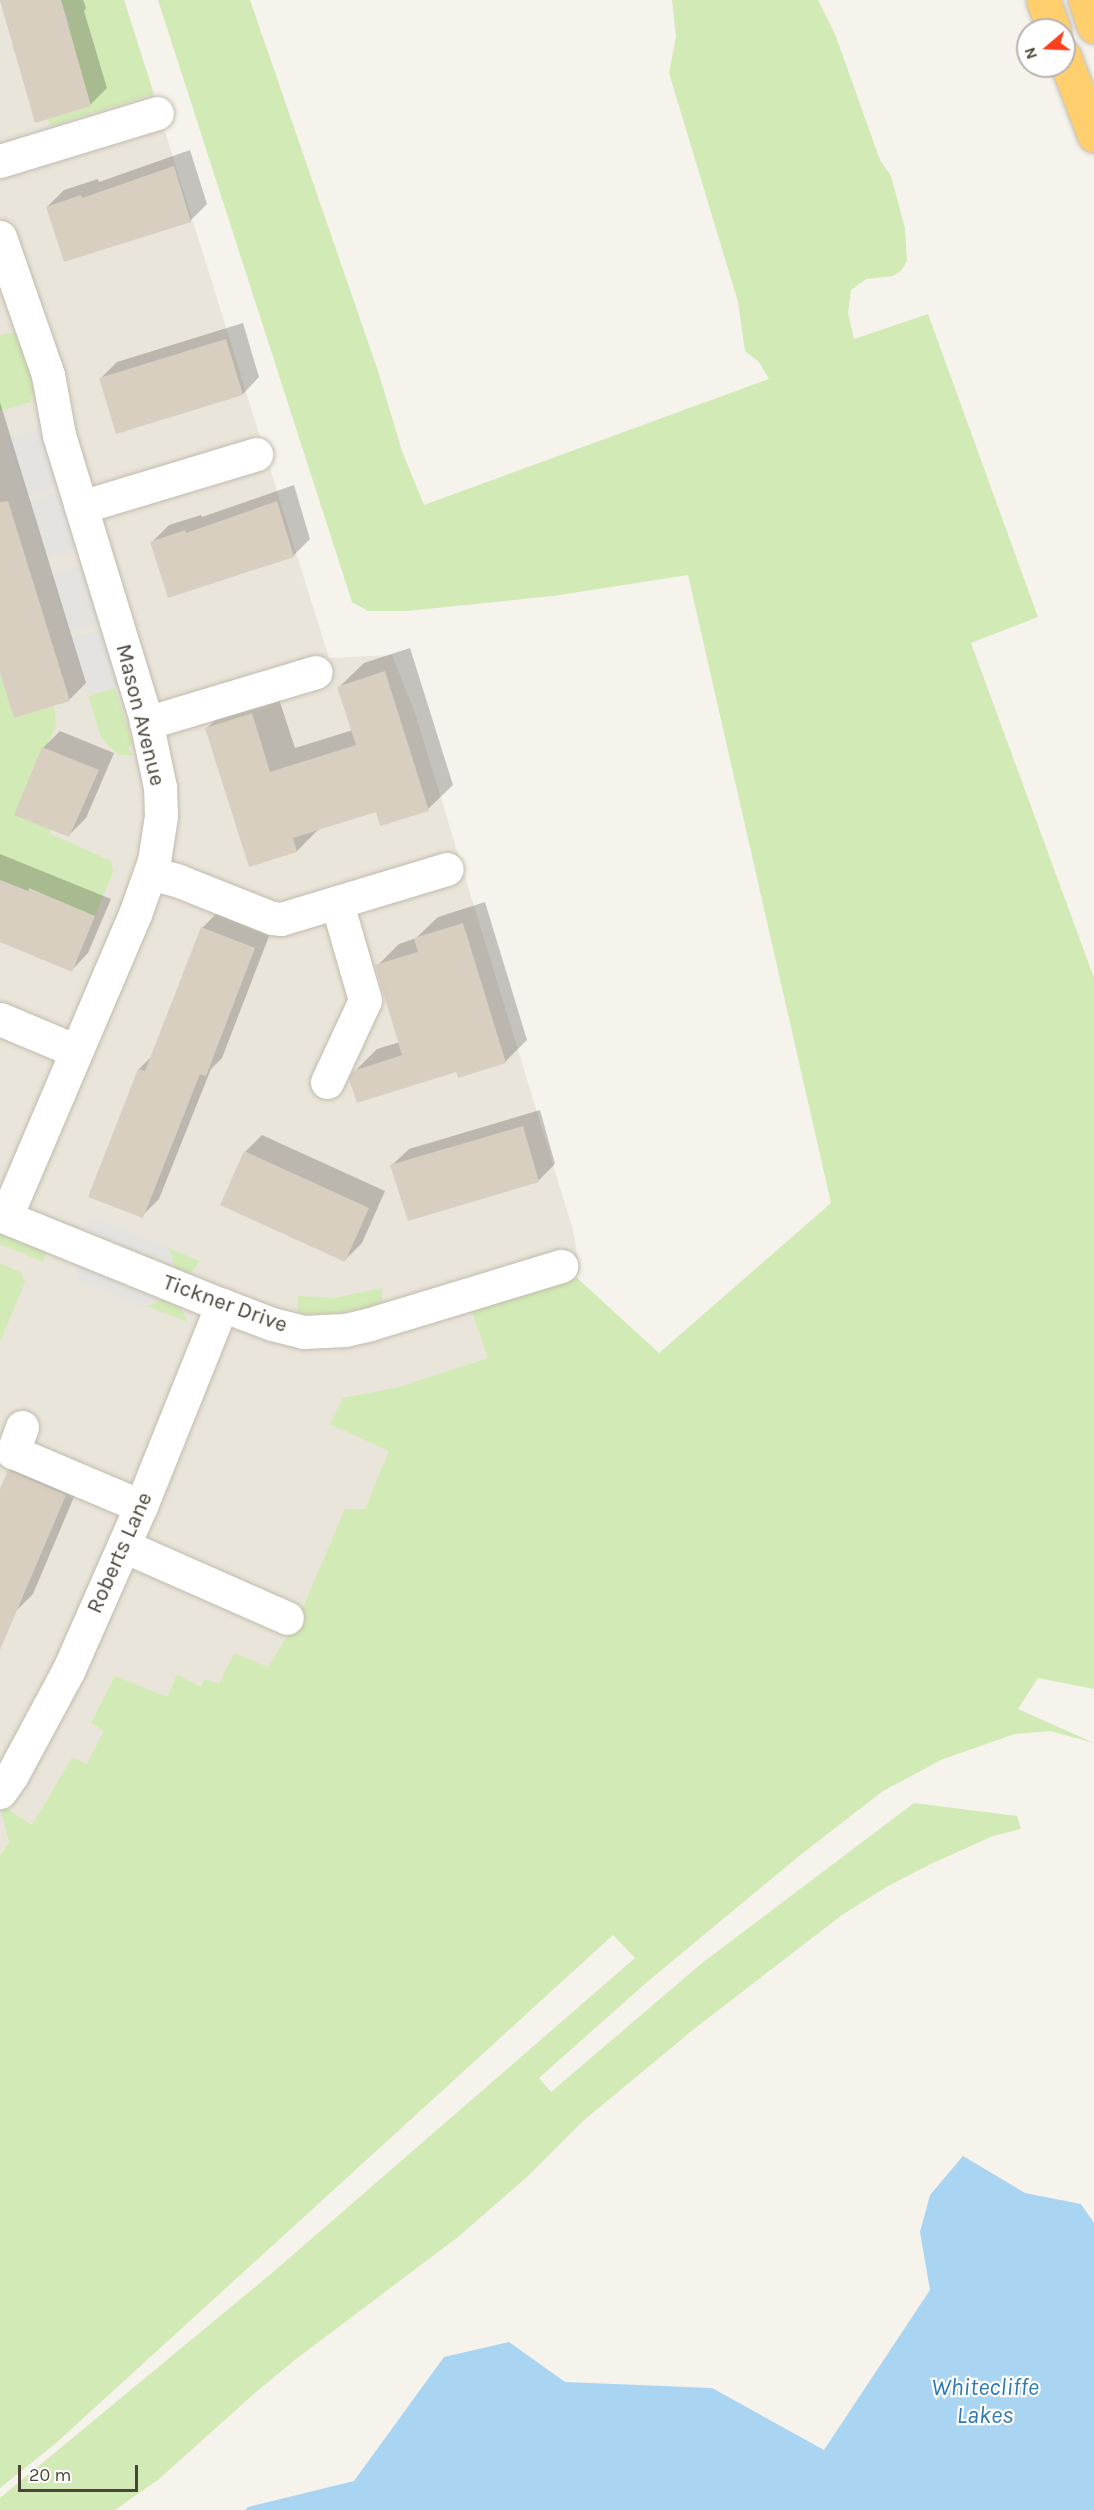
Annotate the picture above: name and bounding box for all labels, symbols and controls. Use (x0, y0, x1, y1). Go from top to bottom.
north arrow (1016, 18, 1076, 78)
text: N (1020, 45, 1041, 62)
street label: Mason Avenue (110, 641, 170, 789)
street label: Tickner Drive (159, 1269, 291, 1339)
street label: Roberts Lane (82, 1488, 158, 1618)
water label: Whitecliffe Lakes (931, 2374, 1039, 2430)
scale bar (21, 2453, 141, 2491)
text: 20 m (29, 2464, 71, 2486)

